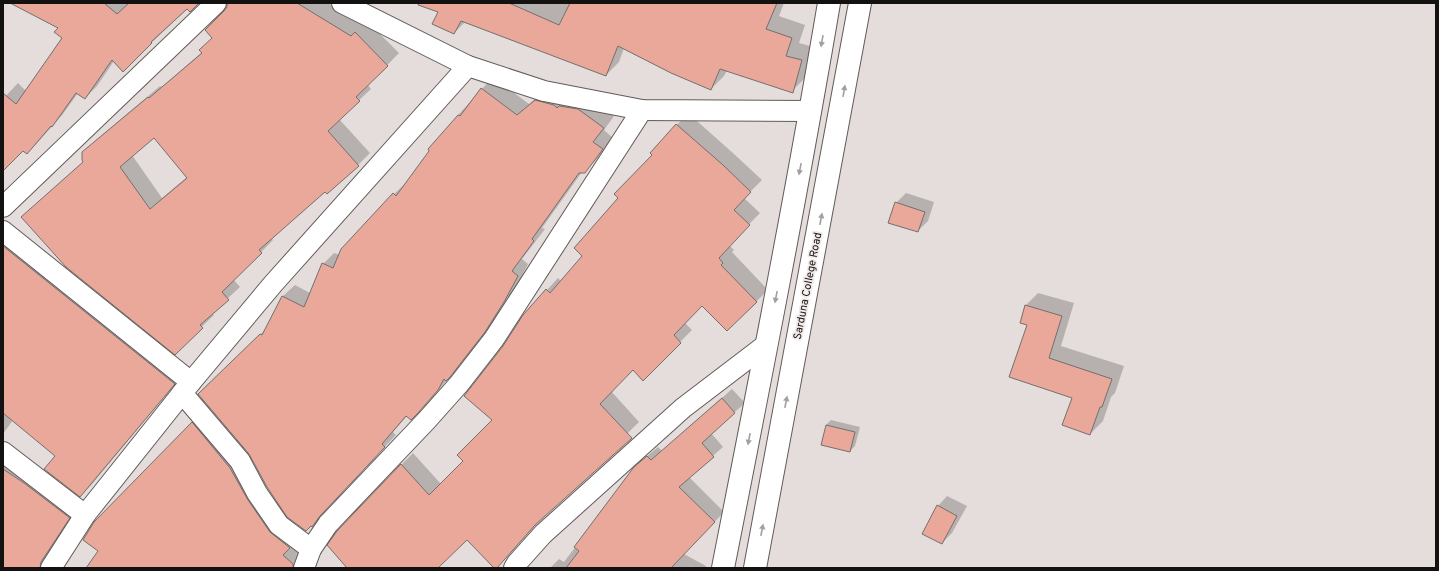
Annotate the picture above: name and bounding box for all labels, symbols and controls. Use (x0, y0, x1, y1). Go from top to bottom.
one-way arrow (819, 35, 825, 48)
one-way arrow (842, 85, 848, 98)
one-way arrow (796, 163, 802, 176)
one-way arrow (818, 213, 824, 225)
street label: Sarduna College Road (791, 231, 825, 341)
one-way arrow (773, 291, 779, 303)
one-way arrow (784, 396, 790, 408)
one-way arrow (745, 433, 751, 445)
one-way arrow (759, 524, 765, 536)

